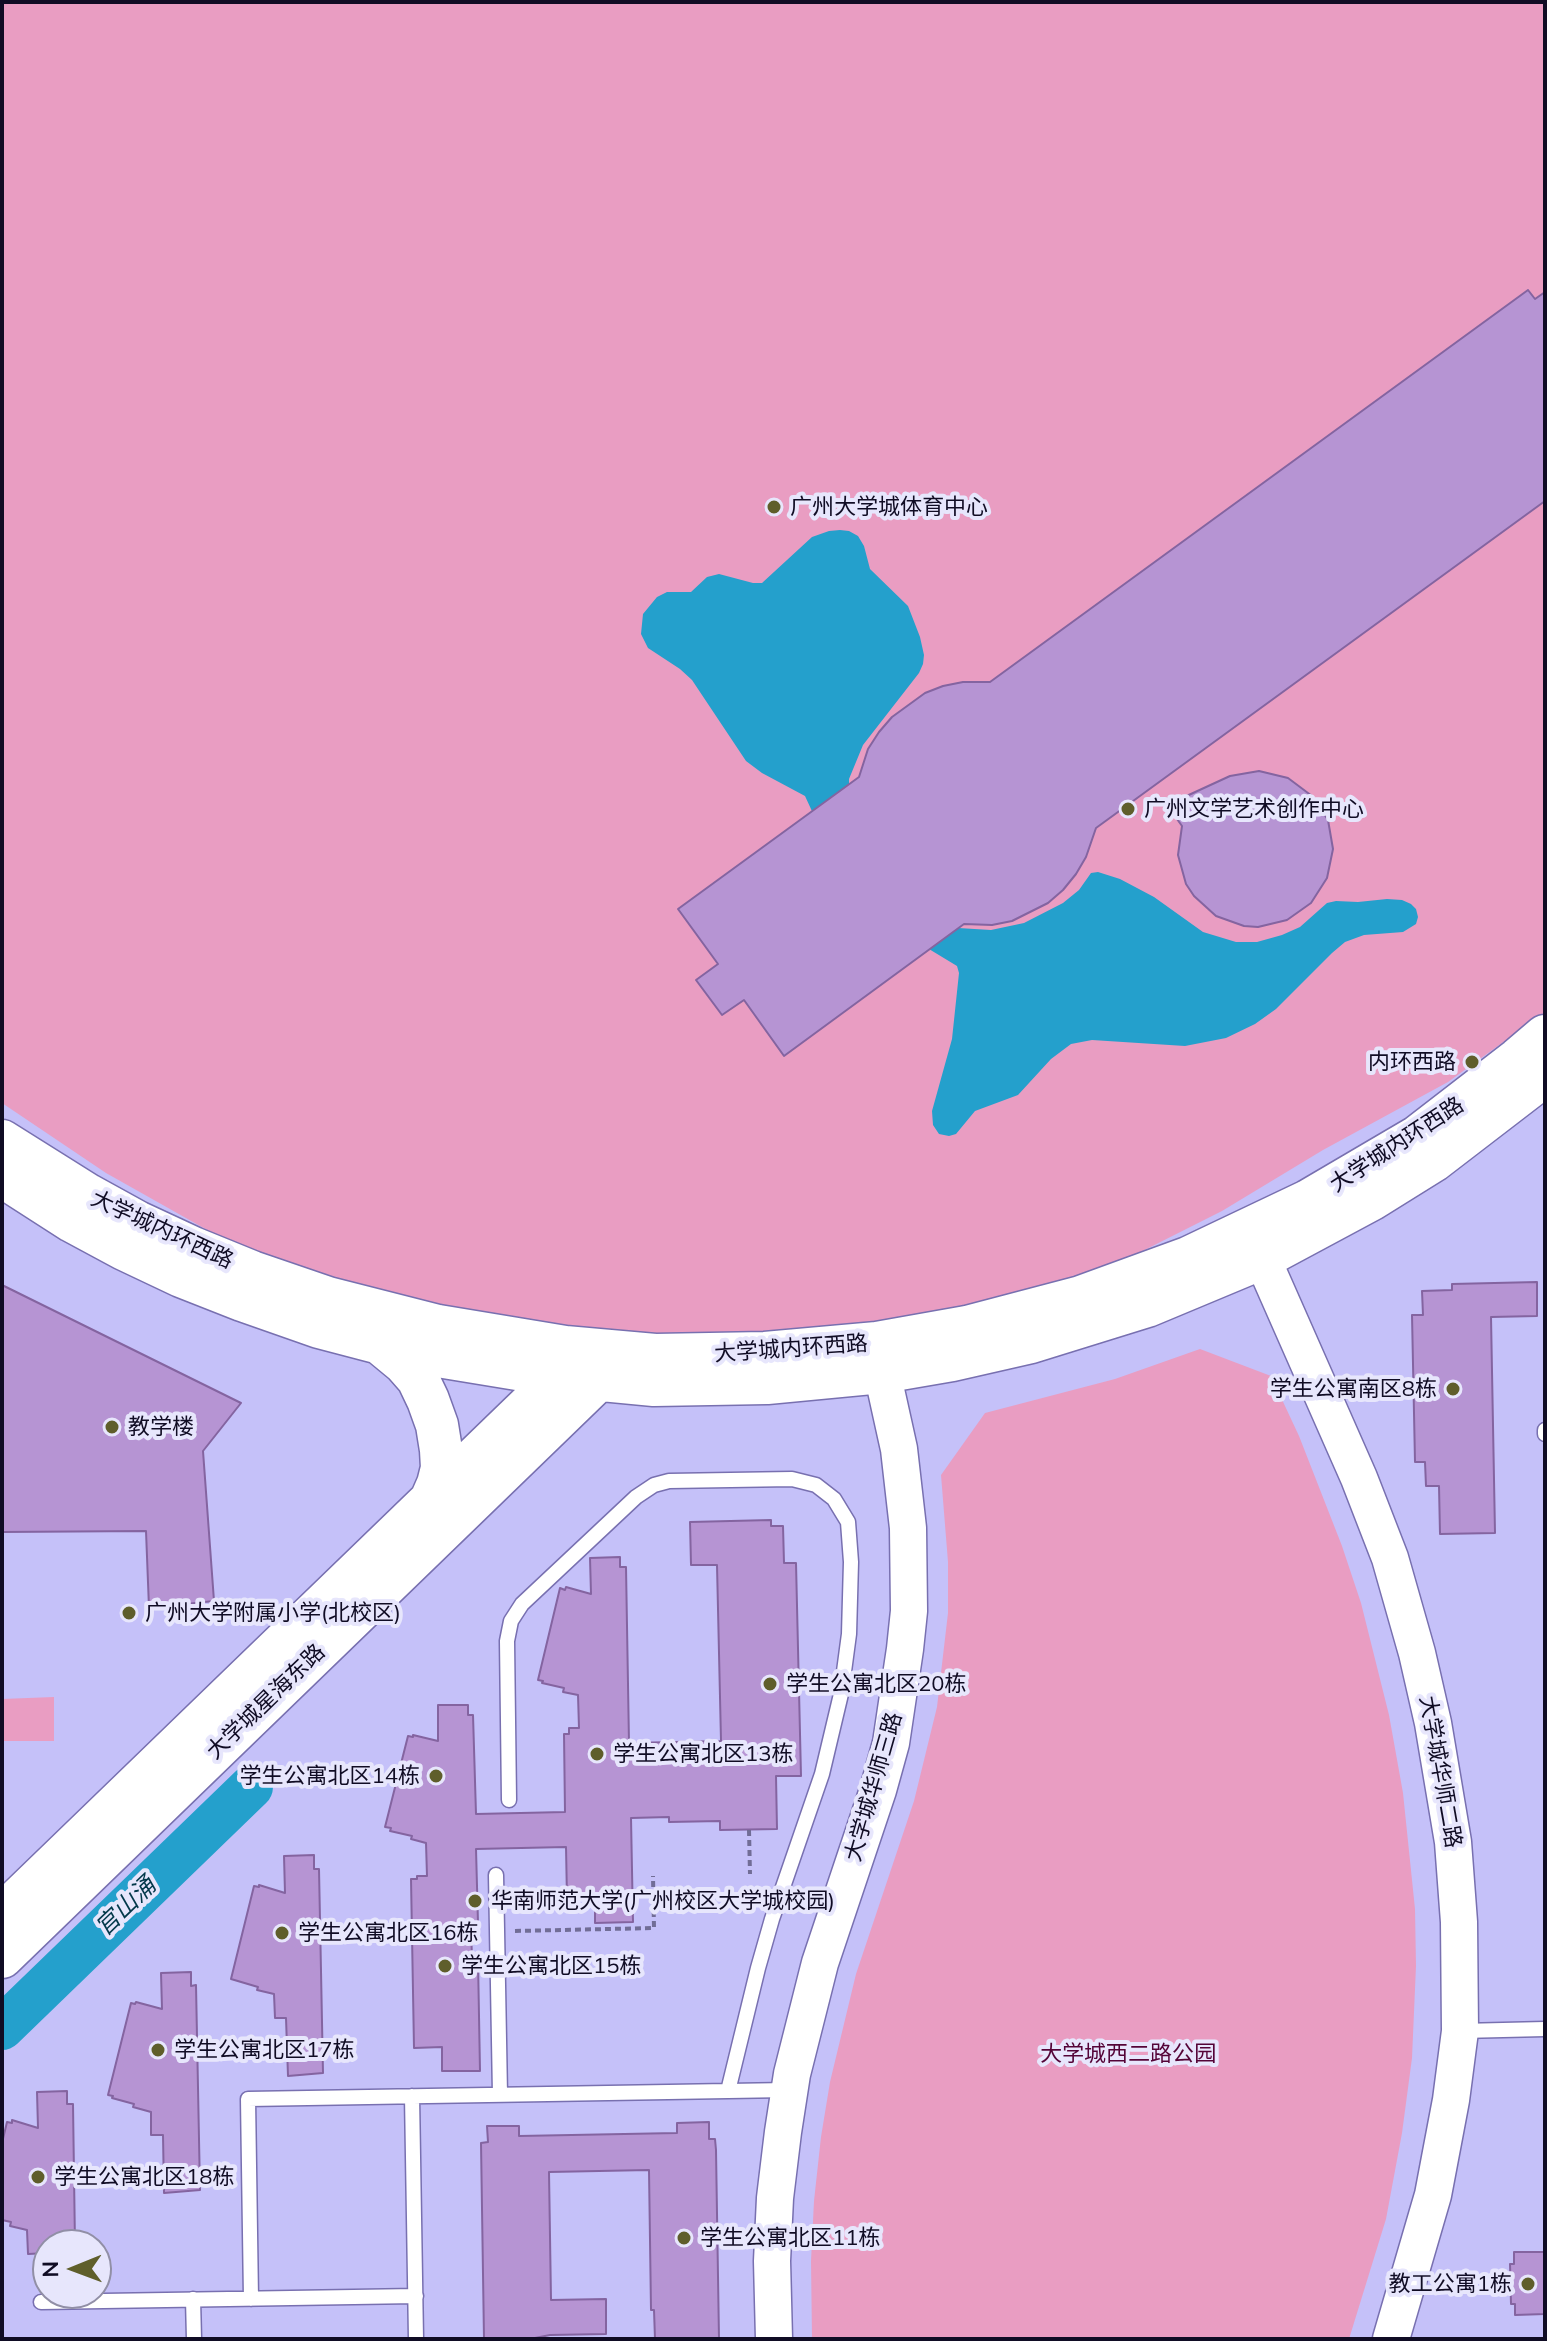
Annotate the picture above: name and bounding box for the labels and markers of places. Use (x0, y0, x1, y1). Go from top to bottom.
place label: 广州大学城体育中心 (790, 494, 988, 520)
marker: 广州大学城体育中心 (765, 498, 783, 516)
place label: 广州文学艺术创作中心 (1144, 796, 1364, 822)
marker: 广州文学艺术创作中心 (1119, 800, 1137, 818)
place label: 内环西路 (1368, 1049, 1456, 1075)
marker: 内环西路 (1463, 1053, 1481, 1071)
place label: 学生公寓南区8栋 (1270, 1376, 1437, 1402)
marker: 学生公寓南区8栋 (1444, 1380, 1462, 1398)
place label: 教学楼 (128, 1414, 194, 1440)
marker: 教学楼 (103, 1418, 121, 1436)
place label: 广州大学附属小学(北校区) (145, 1600, 401, 1626)
marker: 广州大学附属小学(北校区) (120, 1604, 138, 1622)
place label: 学生公寓北区20栋 (786, 1671, 966, 1697)
marker: 学生公寓北区20栋 (761, 1675, 779, 1693)
place label: 学生公寓北区13栋 (613, 1741, 793, 1767)
marker: 学生公寓北区13栋 (588, 1745, 606, 1763)
place label: 学生公寓北区14栋 (240, 1763, 420, 1789)
marker: 学生公寓北区14栋 (427, 1767, 445, 1785)
place label: 华南师范大学(广州校区大学城校园) (491, 1888, 835, 1914)
marker: 华南师范大学(广州校区大学城校园) (466, 1892, 484, 1910)
place label: 学生公寓北区16栋 (298, 1920, 478, 1946)
marker: 学生公寓北区16栋 (273, 1924, 291, 1942)
place label: 学生公寓北区15栋 (461, 1953, 641, 1979)
marker: 学生公寓北区15栋 (436, 1957, 454, 1975)
place label: 学生公寓北区17栋 (174, 2037, 354, 2063)
marker: 学生公寓北区17栋 (149, 2041, 167, 2059)
place label: 学生公寓北区18栋 (54, 2164, 234, 2190)
marker: 学生公寓北区18栋 (29, 2168, 47, 2186)
place label: 学生公寓北区11栋 (700, 2225, 880, 2251)
marker: 学生公寓北区11栋 (675, 2229, 693, 2247)
place label: 教工公寓1栋 (1389, 2271, 1512, 2297)
marker: 教工公寓1栋 (1519, 2275, 1537, 2293)

